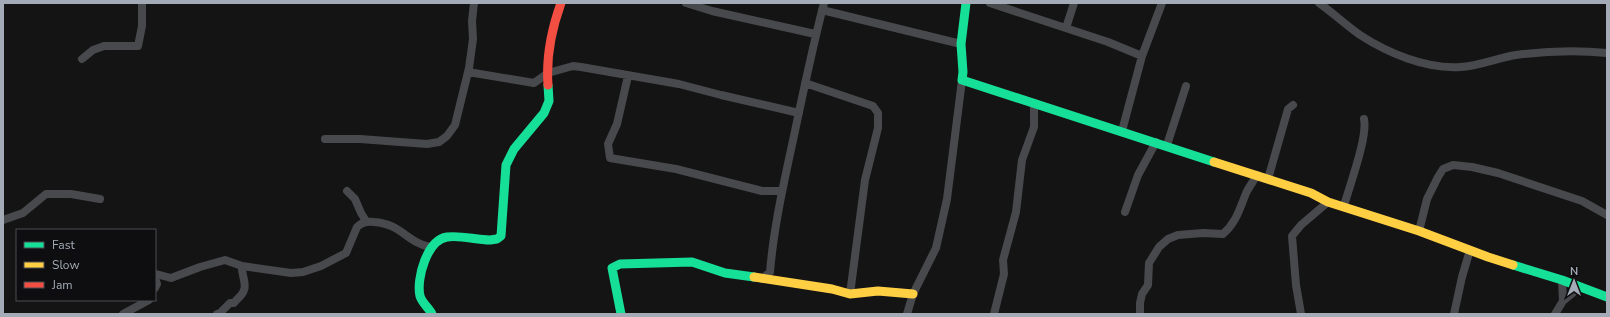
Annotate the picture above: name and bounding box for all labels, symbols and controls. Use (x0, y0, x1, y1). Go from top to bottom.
legend (16, 229, 156, 301)
text: Fast (52, 237, 75, 253)
text: Slow (52, 257, 80, 273)
north arrow (1554, 261, 1594, 301)
text: N (1570, 264, 1578, 279)
text: Jam (51, 277, 73, 293)

